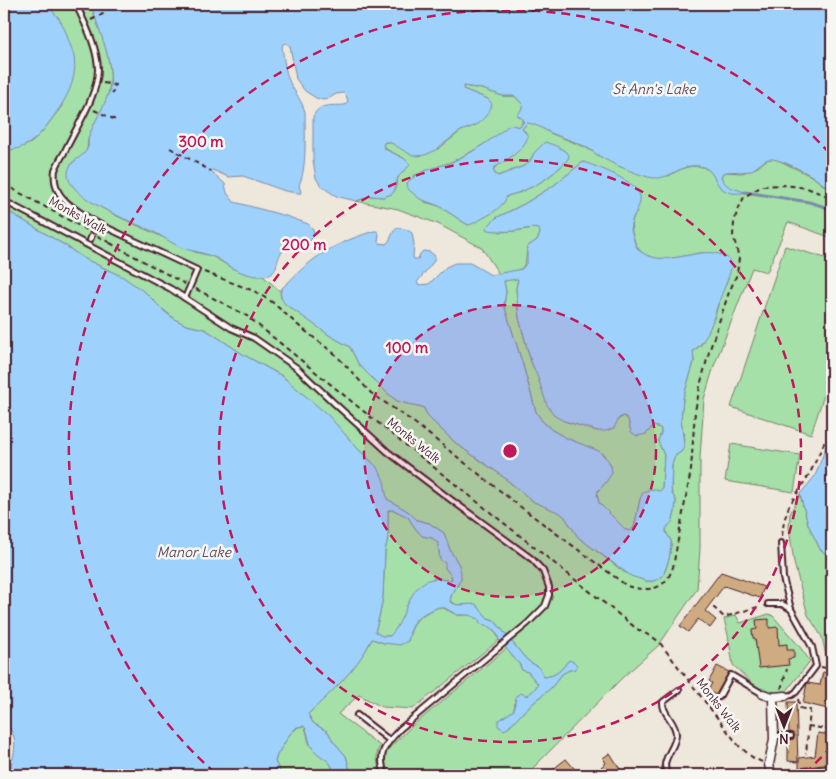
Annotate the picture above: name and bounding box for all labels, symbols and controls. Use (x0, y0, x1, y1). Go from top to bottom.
water label: St Ann's Lake (612, 80, 697, 98)
text: 300 m (179, 132, 224, 151)
street label: Monks Walk (46, 193, 110, 237)
text: 200 m (282, 235, 326, 254)
text: 100 m (386, 338, 428, 357)
street label: Monks Walk (384, 414, 444, 466)
centre of rings (501, 442, 519, 460)
water label: Manor Lake (157, 543, 233, 561)
street label: Monks Walk (693, 675, 745, 735)
north arrow (758, 702, 808, 752)
text: N (779, 730, 789, 748)

